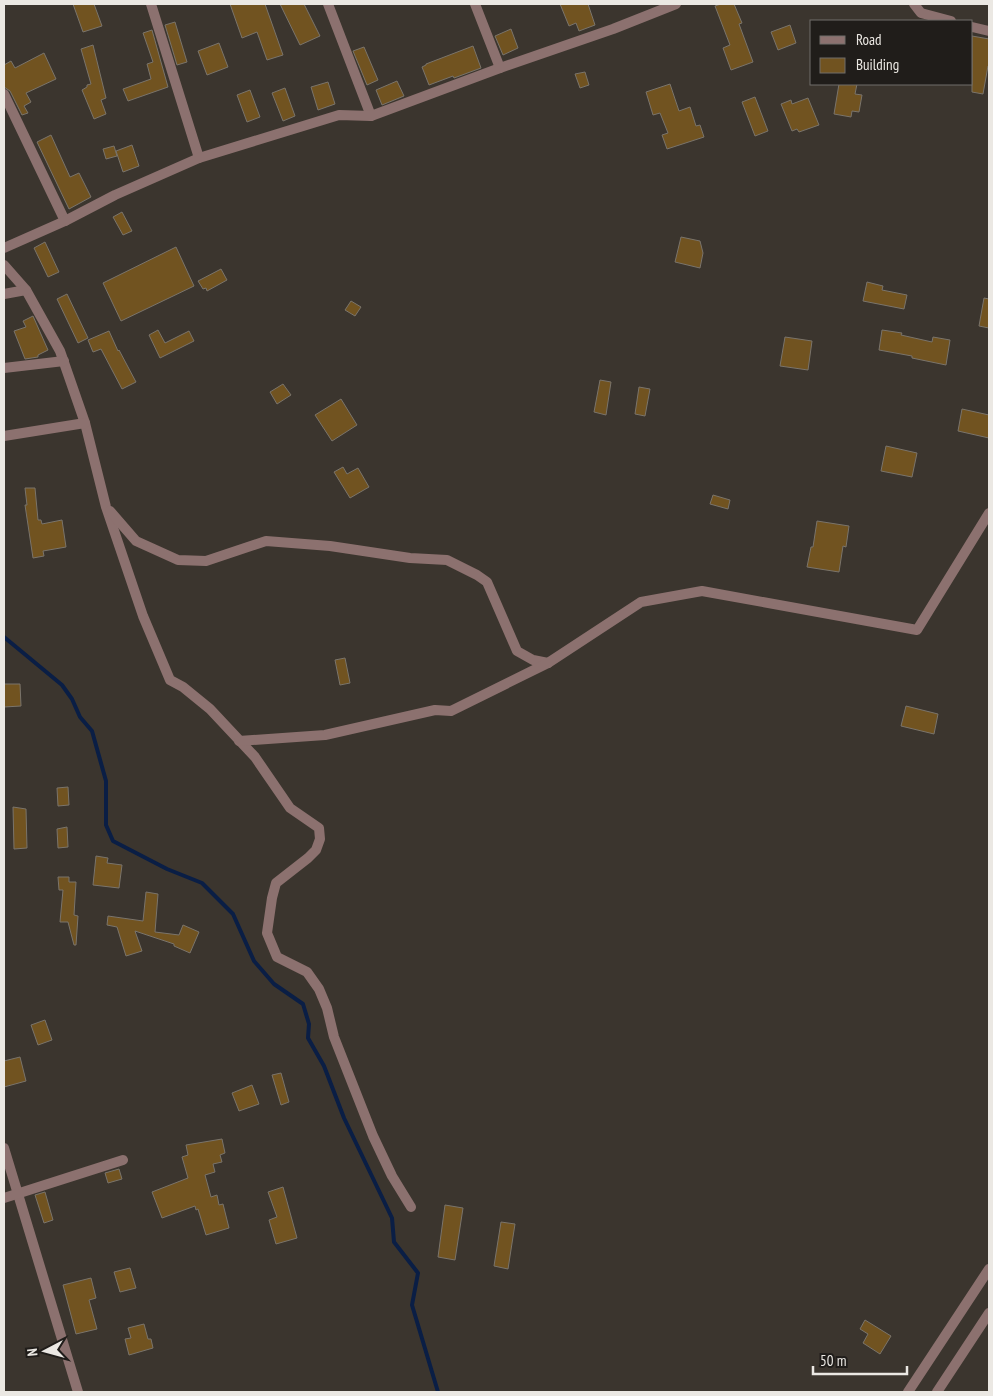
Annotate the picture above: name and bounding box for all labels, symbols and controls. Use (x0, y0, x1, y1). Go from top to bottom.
legend (810, 20, 973, 85)
text: Road (856, 30, 882, 49)
text: Building (856, 55, 899, 74)
north arrow (20, 1326, 70, 1376)
scale bar (813, 1344, 907, 1376)
text: N (23, 1348, 41, 1357)
text: 50 m (820, 1351, 846, 1370)

